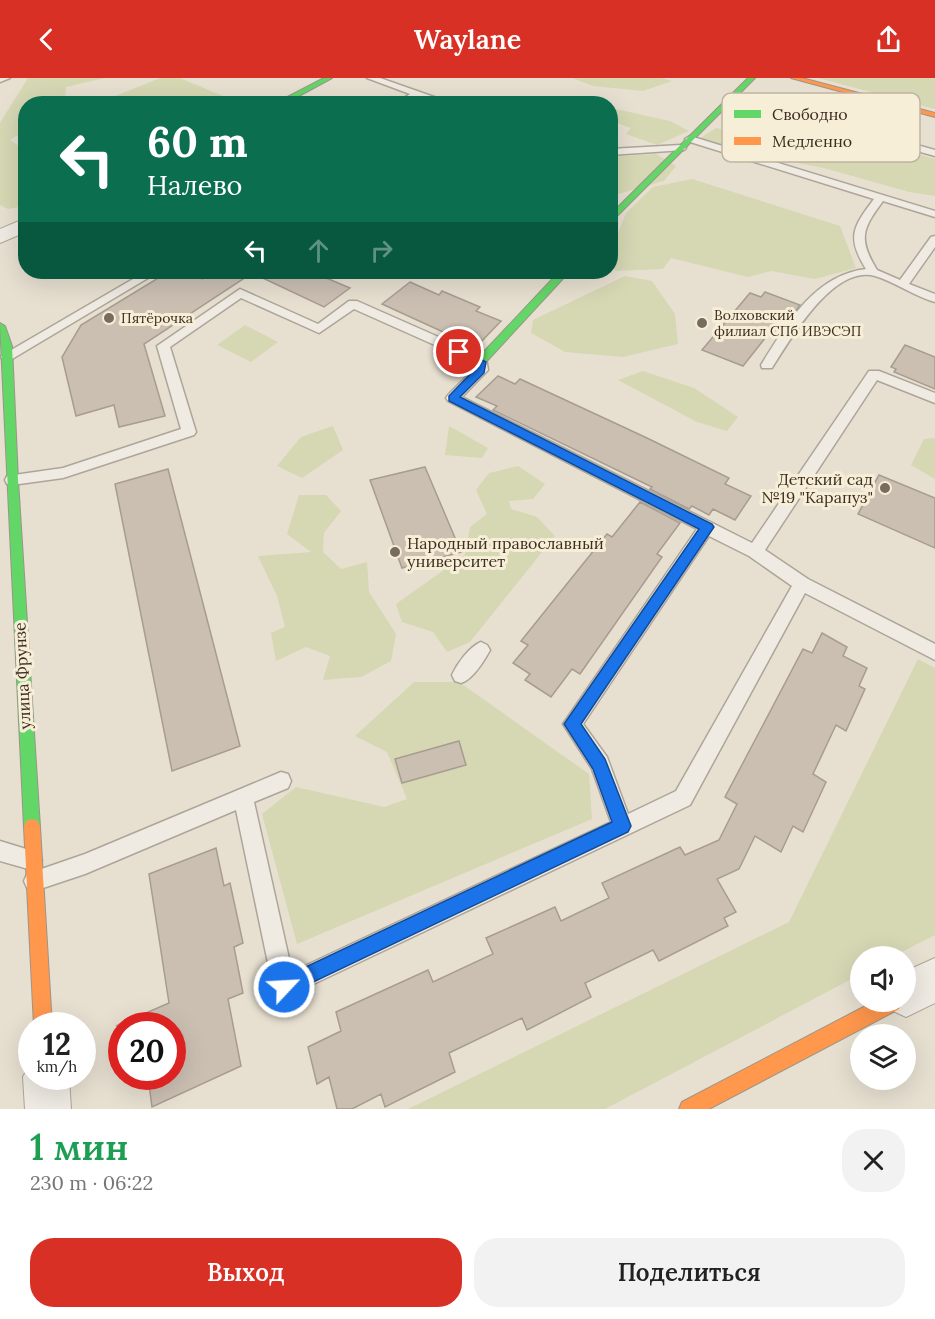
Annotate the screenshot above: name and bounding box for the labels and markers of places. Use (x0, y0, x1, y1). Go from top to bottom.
place label: Волховский филиал СПб ИВЭСЭП (714, 306, 861, 340)
place label: Пятёрочка (121, 309, 193, 327)
marker: Пятёрочка (102, 311, 116, 325)
marker: Волховский филиал СПб ИВЭСЭП (695, 316, 709, 330)
pin (433, 326, 484, 377)
place label: Детский сад №19 "Карапуз" (762, 469, 874, 507)
marker: Детский сад №19 "Карапуз" (878, 481, 892, 495)
place label: Народный православный университет (407, 533, 604, 571)
marker: Народный православный университет (388, 545, 402, 559)

